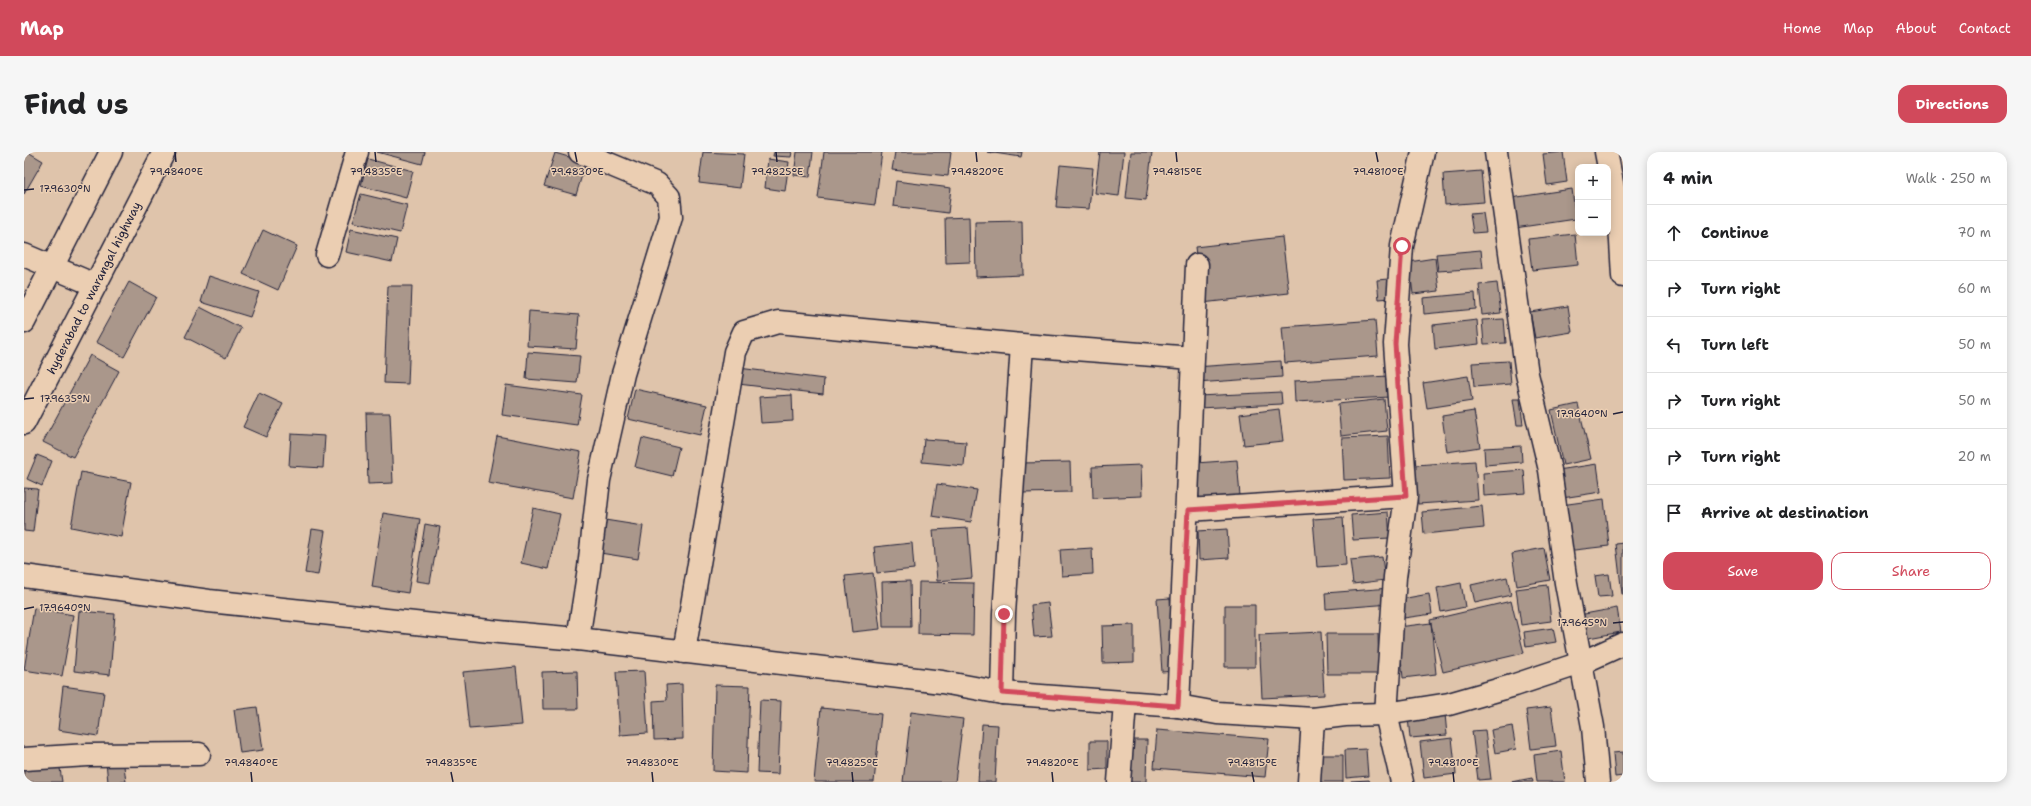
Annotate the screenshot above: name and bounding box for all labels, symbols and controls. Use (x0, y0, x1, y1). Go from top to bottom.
text: Map (20, 16, 64, 41)
text: Home (1783, 19, 1822, 37)
text: Map (1844, 19, 1874, 37)
text: About (1896, 19, 1937, 37)
text: Contact (1959, 19, 2011, 37)
text: Find us (24, 85, 129, 123)
button: Directions (1898, 85, 2007, 123)
map controls (1575, 164, 1611, 236)
button: + (1575, 164, 1611, 200)
text: 79.4840°E (149, 165, 203, 178)
text: 79.4835°E (350, 165, 402, 178)
text: 79.4830°E (550, 165, 604, 178)
text: 79.4825°E (751, 165, 803, 178)
text: 79.4820°E (950, 165, 1004, 178)
text: 79.4815°E (1152, 165, 1202, 178)
text: 79.4810°E (1353, 165, 1403, 178)
text: 4 min (1663, 167, 1713, 189)
text: Walk · 250 m (1906, 170, 1991, 187)
text: 17.9630°N (39, 182, 91, 195)
street label: hyderabad to warangal highway (43, 199, 145, 377)
button: − (1575, 200, 1611, 236)
icon: ahead (1663, 222, 1685, 244)
text: Continue (1701, 223, 1769, 243)
text: 70 m (1957, 224, 1991, 241)
route start (1393, 237, 1411, 255)
icon: right (1663, 278, 1685, 300)
text: Turn right (1701, 279, 1781, 299)
text: 60 m (1958, 280, 1991, 297)
icon: left (1663, 334, 1685, 356)
text: Turn left (1701, 335, 1769, 355)
text: 50 m (1958, 336, 1991, 353)
icon: right (1663, 390, 1685, 412)
text: Turn right (1701, 391, 1781, 411)
text: 17.9635°N (40, 392, 90, 405)
text: 50 m (1958, 392, 1991, 409)
text: 17.9640°N (1556, 407, 1608, 420)
icon: right (1663, 446, 1685, 468)
text: Turn right (1701, 447, 1781, 467)
text: 20 m (1958, 448, 1991, 465)
icon: arrive (1663, 502, 1685, 524)
text: Arrive at destination (1701, 503, 1869, 523)
button: Save (1663, 552, 1823, 590)
button: Share (1831, 552, 1991, 590)
text: 17.9640°N (39, 601, 91, 614)
route end (995, 605, 1013, 623)
text: 17.9645°N (1557, 616, 1607, 629)
text: 79.4840°E (224, 756, 278, 769)
text: 79.4835°E (425, 756, 477, 769)
text: 79.4830°E (625, 756, 679, 769)
text: 79.4825°E (826, 756, 878, 769)
text: 79.4820°E (1025, 756, 1079, 769)
text: 79.4815°E (1227, 756, 1277, 769)
text: 79.4810°E (1428, 756, 1478, 769)

